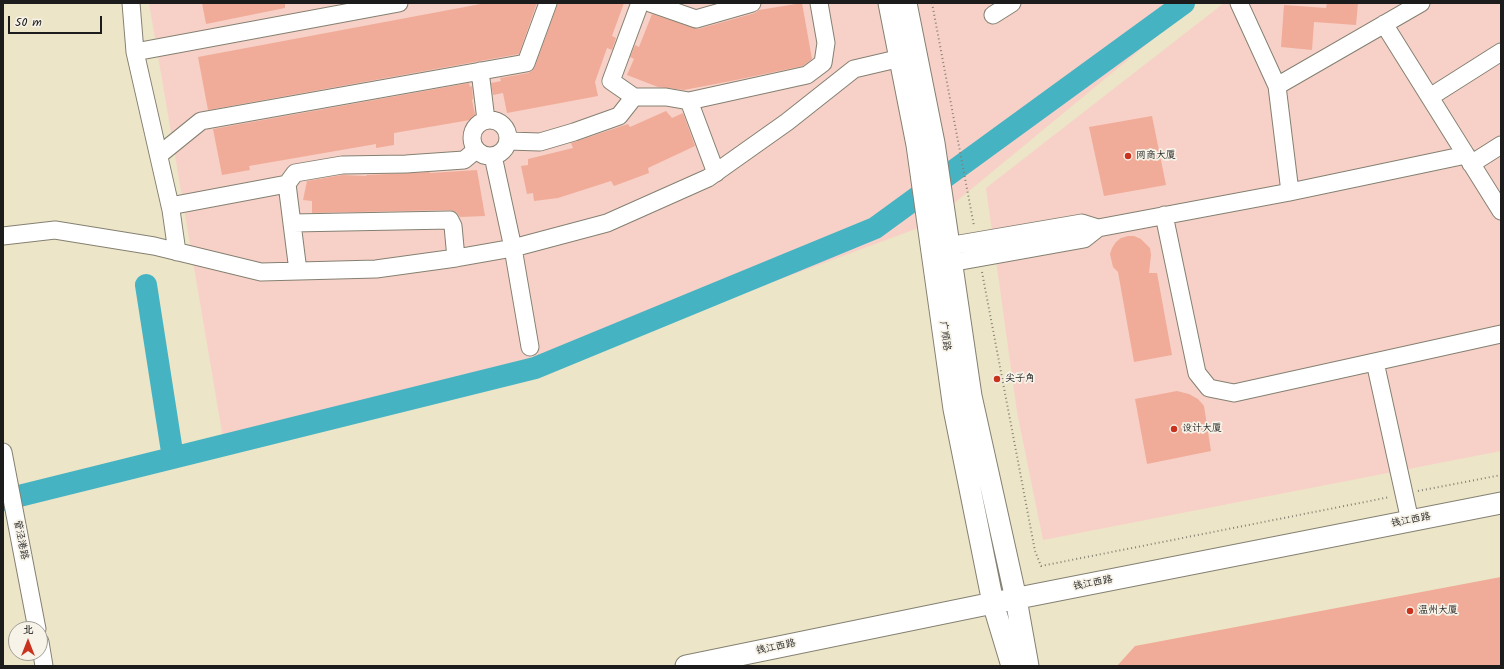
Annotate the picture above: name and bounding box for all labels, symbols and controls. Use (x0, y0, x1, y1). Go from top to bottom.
scale bar (10, 8, 104, 34)
text: 50 m (15, 13, 42, 32)
place label: 网商大厦 (1136, 150, 1176, 162)
marker: 网商大厦 (1123, 151, 1133, 161)
street label: 广顺路 (936, 320, 952, 352)
place label: 尖子角 (1005, 373, 1035, 385)
marker: 尖子角 (992, 374, 1002, 384)
place label: 设计大厦 (1182, 423, 1222, 435)
marker: 设计大厦 (1169, 424, 1179, 434)
street label: 钱江西路 (1390, 511, 1432, 531)
street label: 管泾港路 (10, 519, 30, 561)
street label: 钱江西路 (1072, 574, 1114, 594)
place label: 温州大厦 (1418, 605, 1458, 617)
marker: 温州大厦 (1405, 606, 1415, 616)
north arrow (8, 621, 48, 661)
text: 北 (23, 621, 34, 639)
street label: 钱江西路 (755, 638, 797, 658)

